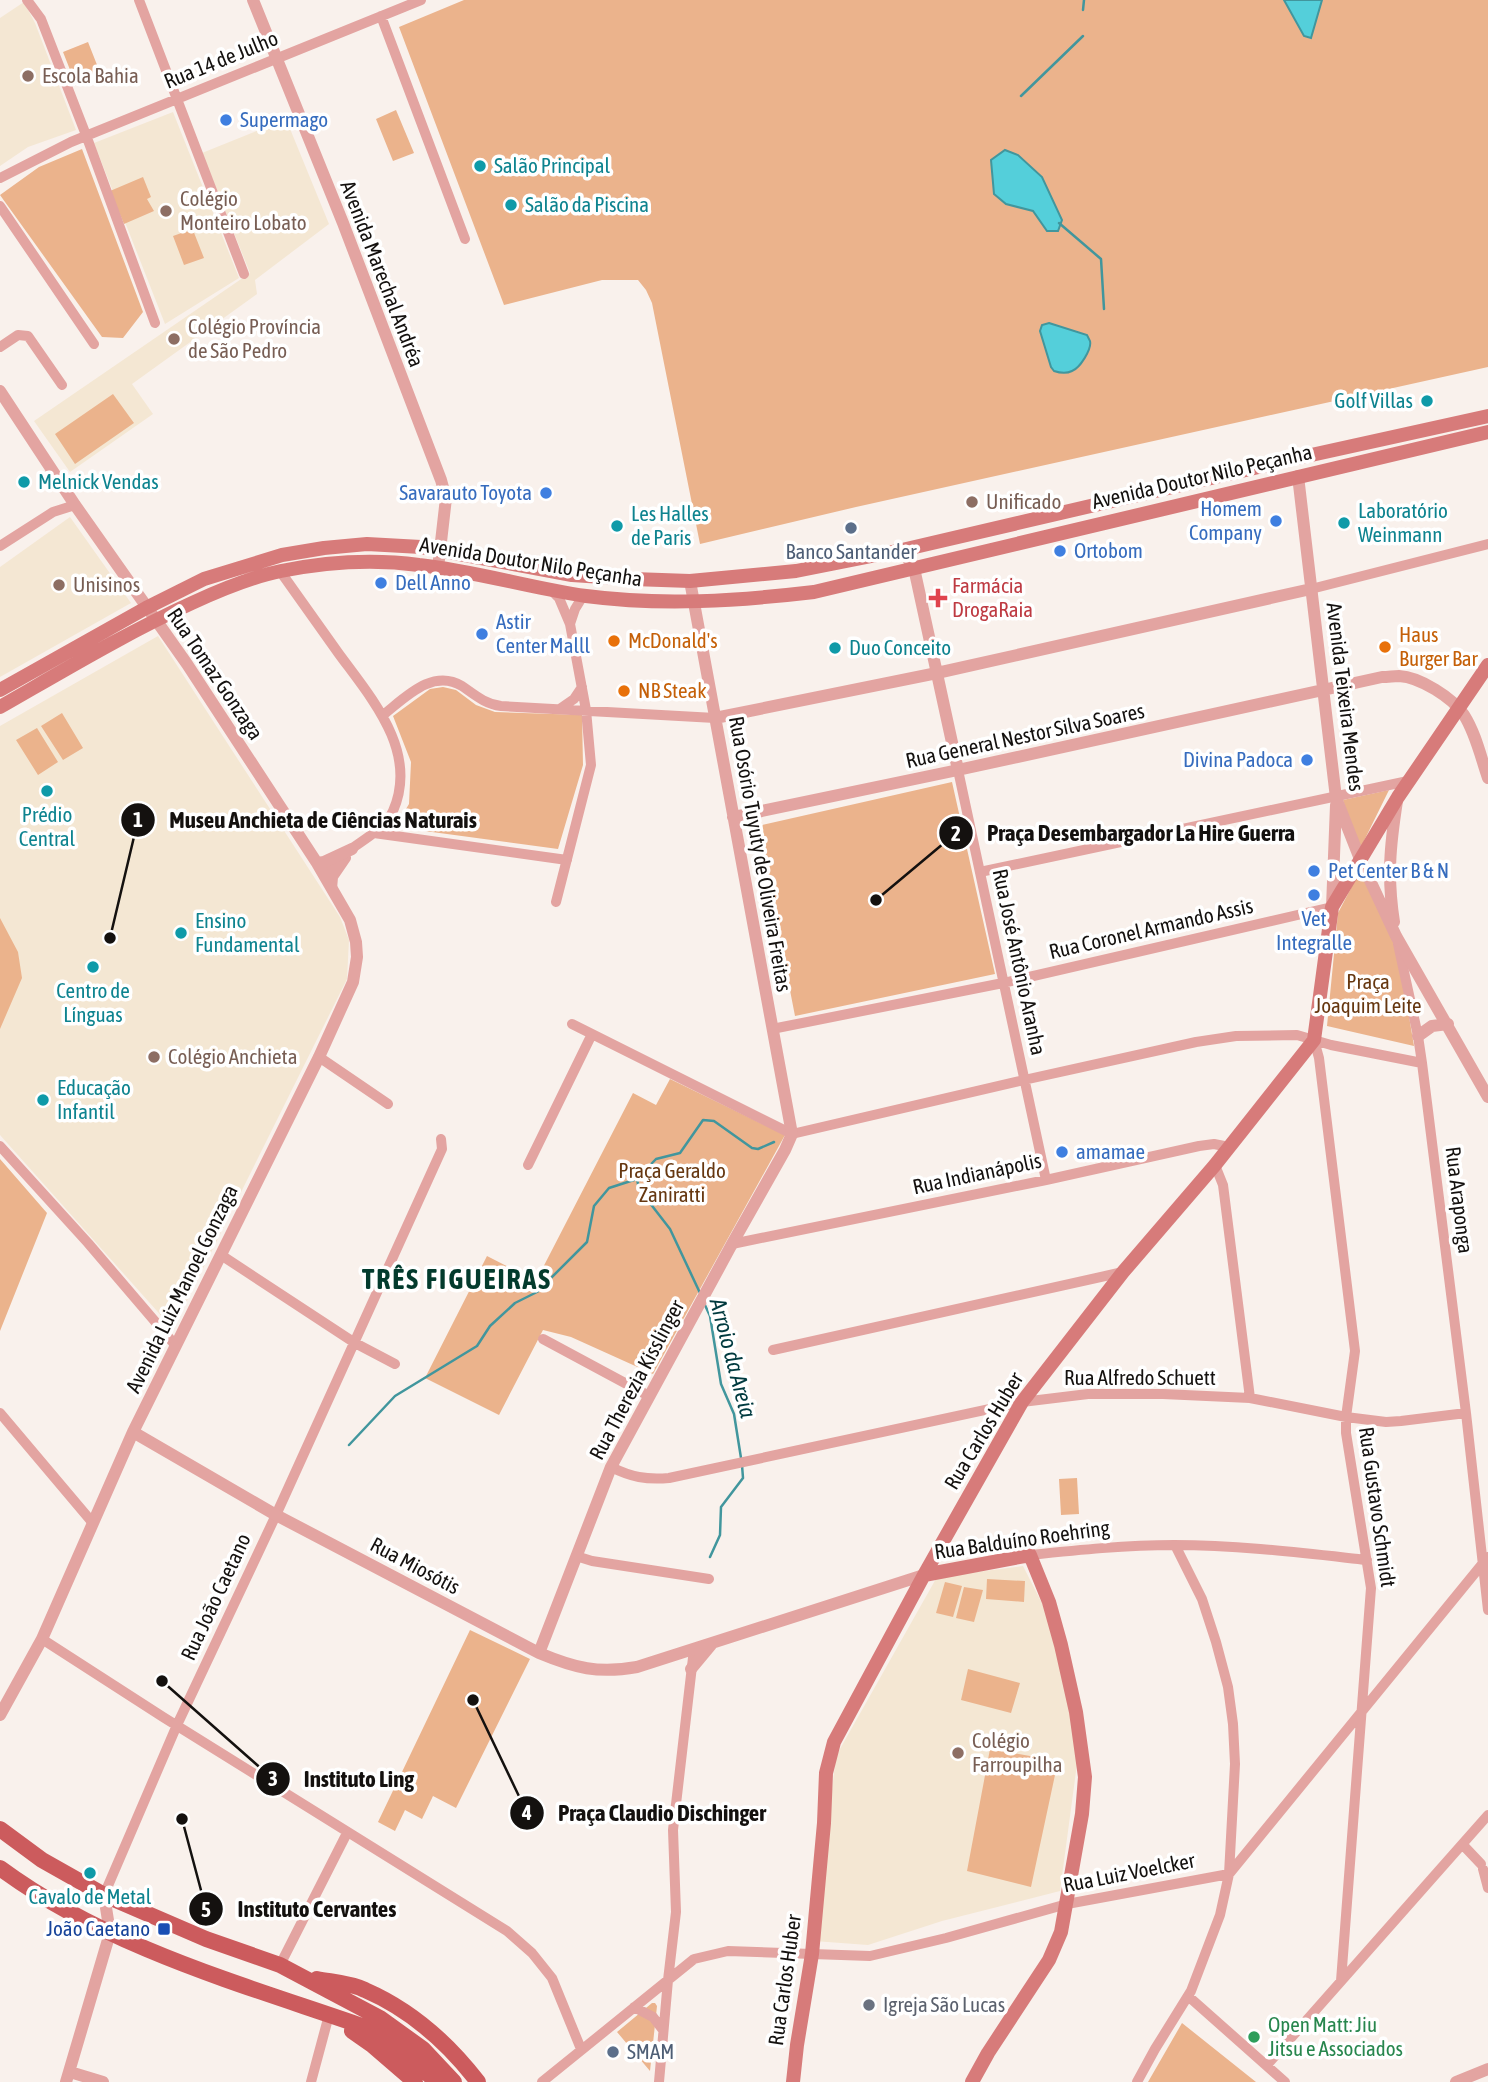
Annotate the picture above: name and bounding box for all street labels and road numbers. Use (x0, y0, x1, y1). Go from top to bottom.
street label: Rua 14 de Julho (160, 25, 281, 93)
street label: Avenida Marechal Andréa (336, 177, 430, 370)
street label: Avenida Doutor Nilo Peçanha (1089, 439, 1314, 513)
street label: Avenida Doutor Nilo Peçanha (418, 532, 644, 590)
street label: Avenida Teixeira Mendes (1323, 601, 1369, 793)
street label: Rua Tomaz Gonzaga (163, 603, 269, 744)
street label: Rua General Nestor Silva Soares (903, 698, 1146, 772)
street label: Rua Osório Tuyuty de Oliveira Freitas (725, 714, 797, 993)
street label: Rua José Antônio Aranha (989, 867, 1051, 1057)
street label: Rua Coronel Armando Assis (1047, 893, 1255, 963)
street label: Rua Araponga (1442, 1145, 1478, 1255)
street label: Rua Indianápolis (910, 1148, 1043, 1198)
street label: Avenida Luiz Manoel Gonzaga (120, 1181, 242, 1396)
street label: Rua Therezia Kisslinger (584, 1295, 689, 1463)
street label: Rua Alfredo Schuett (1064, 1365, 1216, 1389)
street label: Rua Carlos Huber (939, 1367, 1028, 1493)
street label: Rua Gustavo Schmidt (1355, 1425, 1401, 1589)
street label: Rua Balduíno Roehring (933, 1515, 1111, 1563)
street label: Rua João Caetano (175, 1529, 255, 1664)
street label: Rua Miosótis (367, 1532, 464, 1599)
street label: Rua Luiz Voelcker (1061, 1847, 1197, 1897)
street label: Rua Carlos Huber (763, 1912, 805, 2047)

